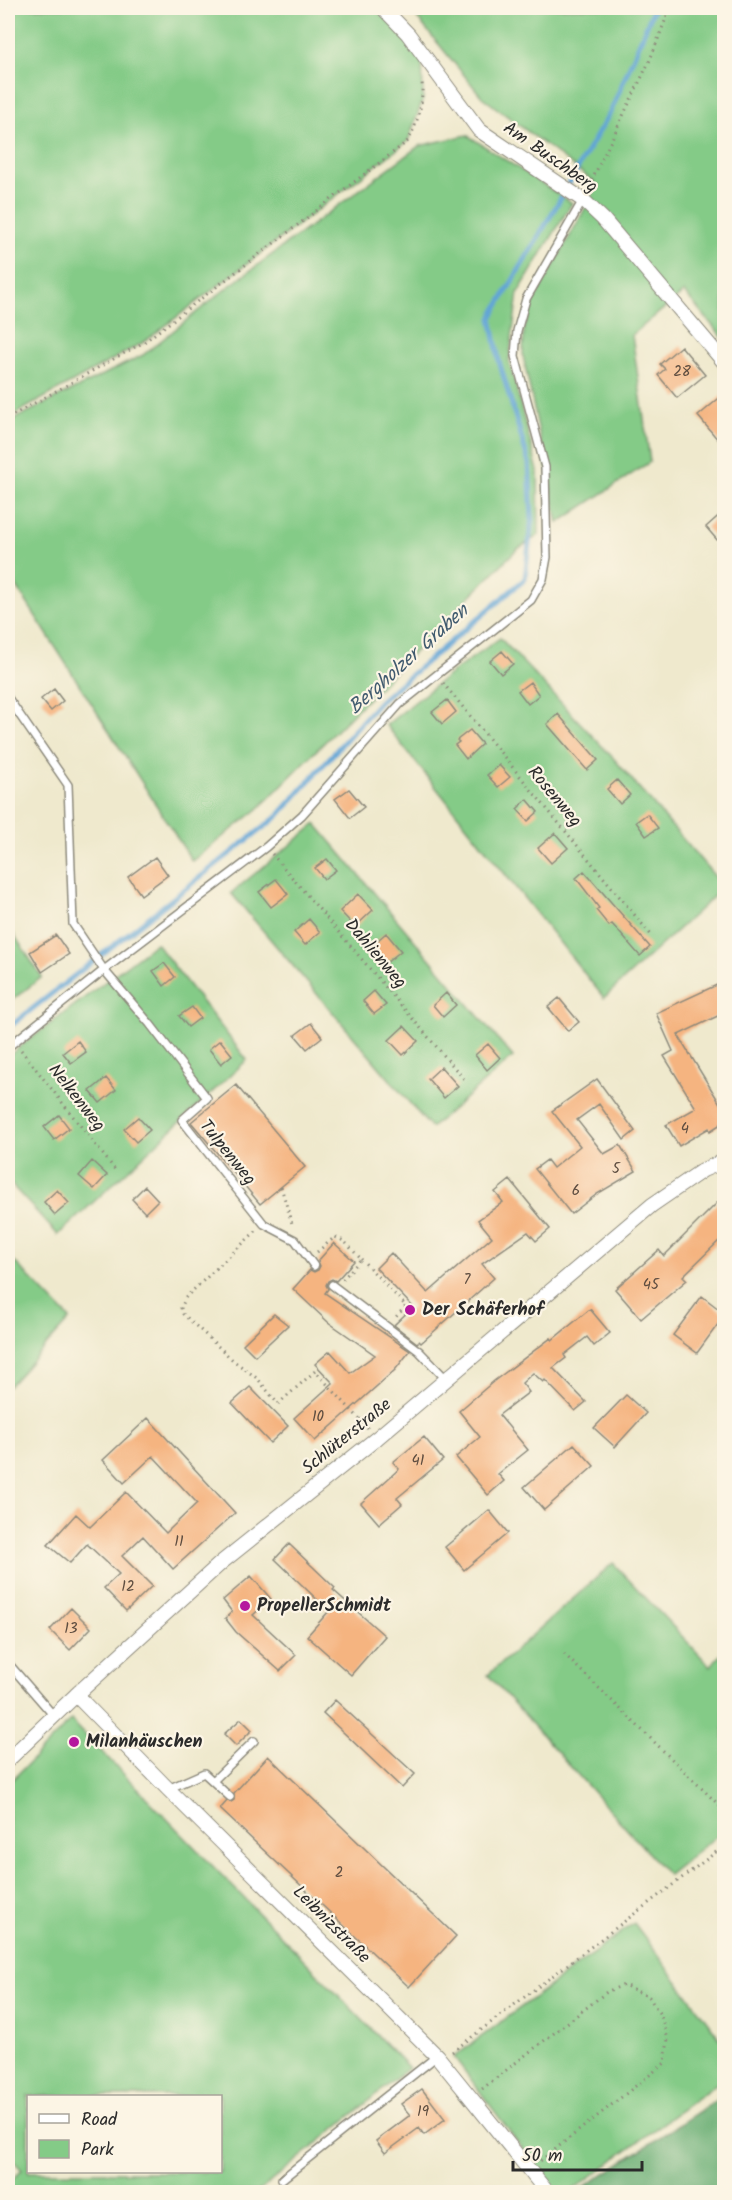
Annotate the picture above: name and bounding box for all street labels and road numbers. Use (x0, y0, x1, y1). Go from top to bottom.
street label: Am Buschberg (497, 115, 603, 201)
street label: Rosenweg (519, 760, 589, 834)
street label: Dahlienweg (337, 912, 413, 996)
street label: Nelkenweg (40, 1058, 112, 1138)
street label: Tulpenweg (191, 1114, 263, 1192)
street label: Schlüterstraße (296, 1391, 398, 1483)
street label: Leibnizstraße (285, 1879, 377, 1971)

